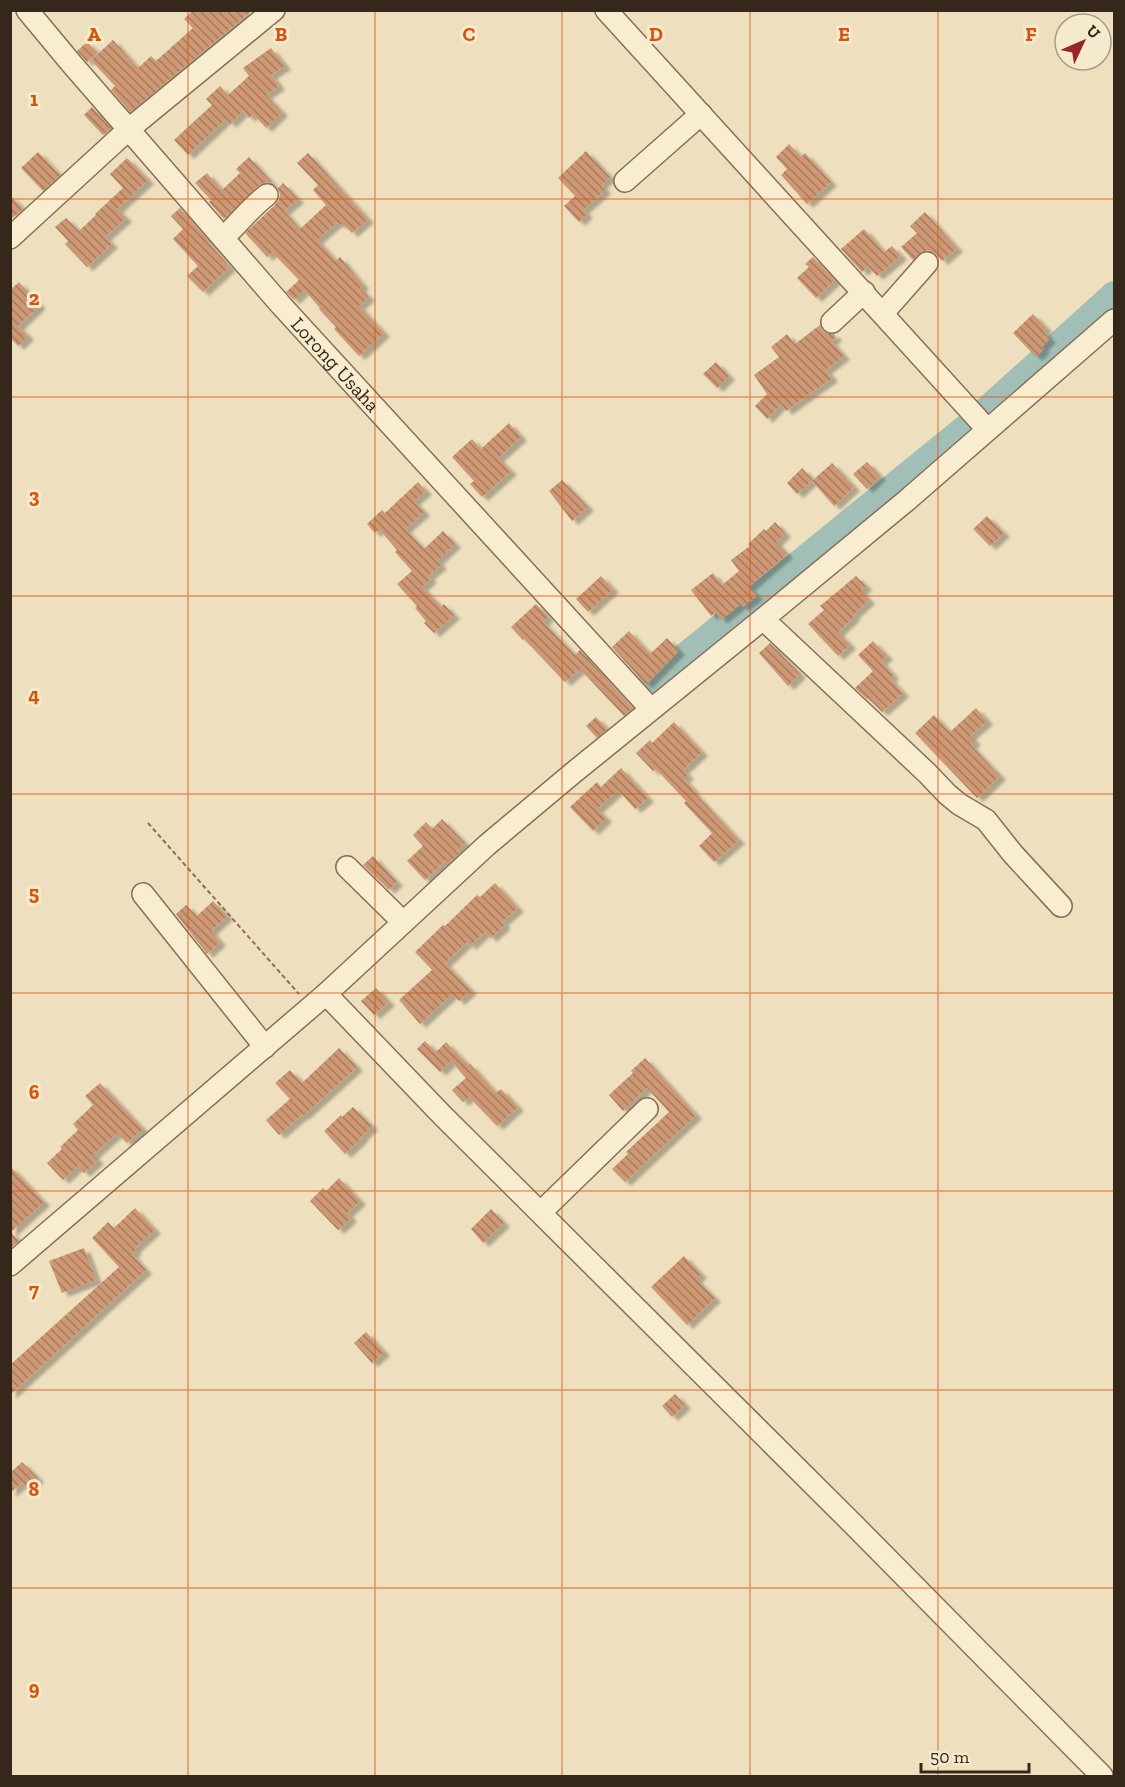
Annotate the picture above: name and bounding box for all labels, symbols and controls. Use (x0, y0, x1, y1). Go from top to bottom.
north arrow (1053, 12, 1113, 72)
text: U (1083, 21, 1105, 43)
text: A (87, 22, 101, 46)
text: B (275, 22, 287, 46)
text: C (463, 22, 476, 46)
text: D (649, 22, 663, 46)
text: E (838, 22, 850, 46)
text: F (1025, 22, 1037, 46)
text: 1 (30, 87, 38, 111)
text: 2 (29, 286, 40, 310)
street label: Lorong Usaha (286, 312, 385, 417)
text: 3 (29, 484, 40, 508)
text: 4 (28, 683, 40, 707)
text: 5 (29, 881, 39, 905)
text: 6 (29, 1080, 40, 1104)
text: 7 (29, 1278, 39, 1302)
text: 8 (29, 1477, 40, 1501)
text: 9 (29, 1676, 40, 1700)
scale bar (921, 1736, 1029, 1774)
text: 50 m (930, 1746, 970, 1768)

